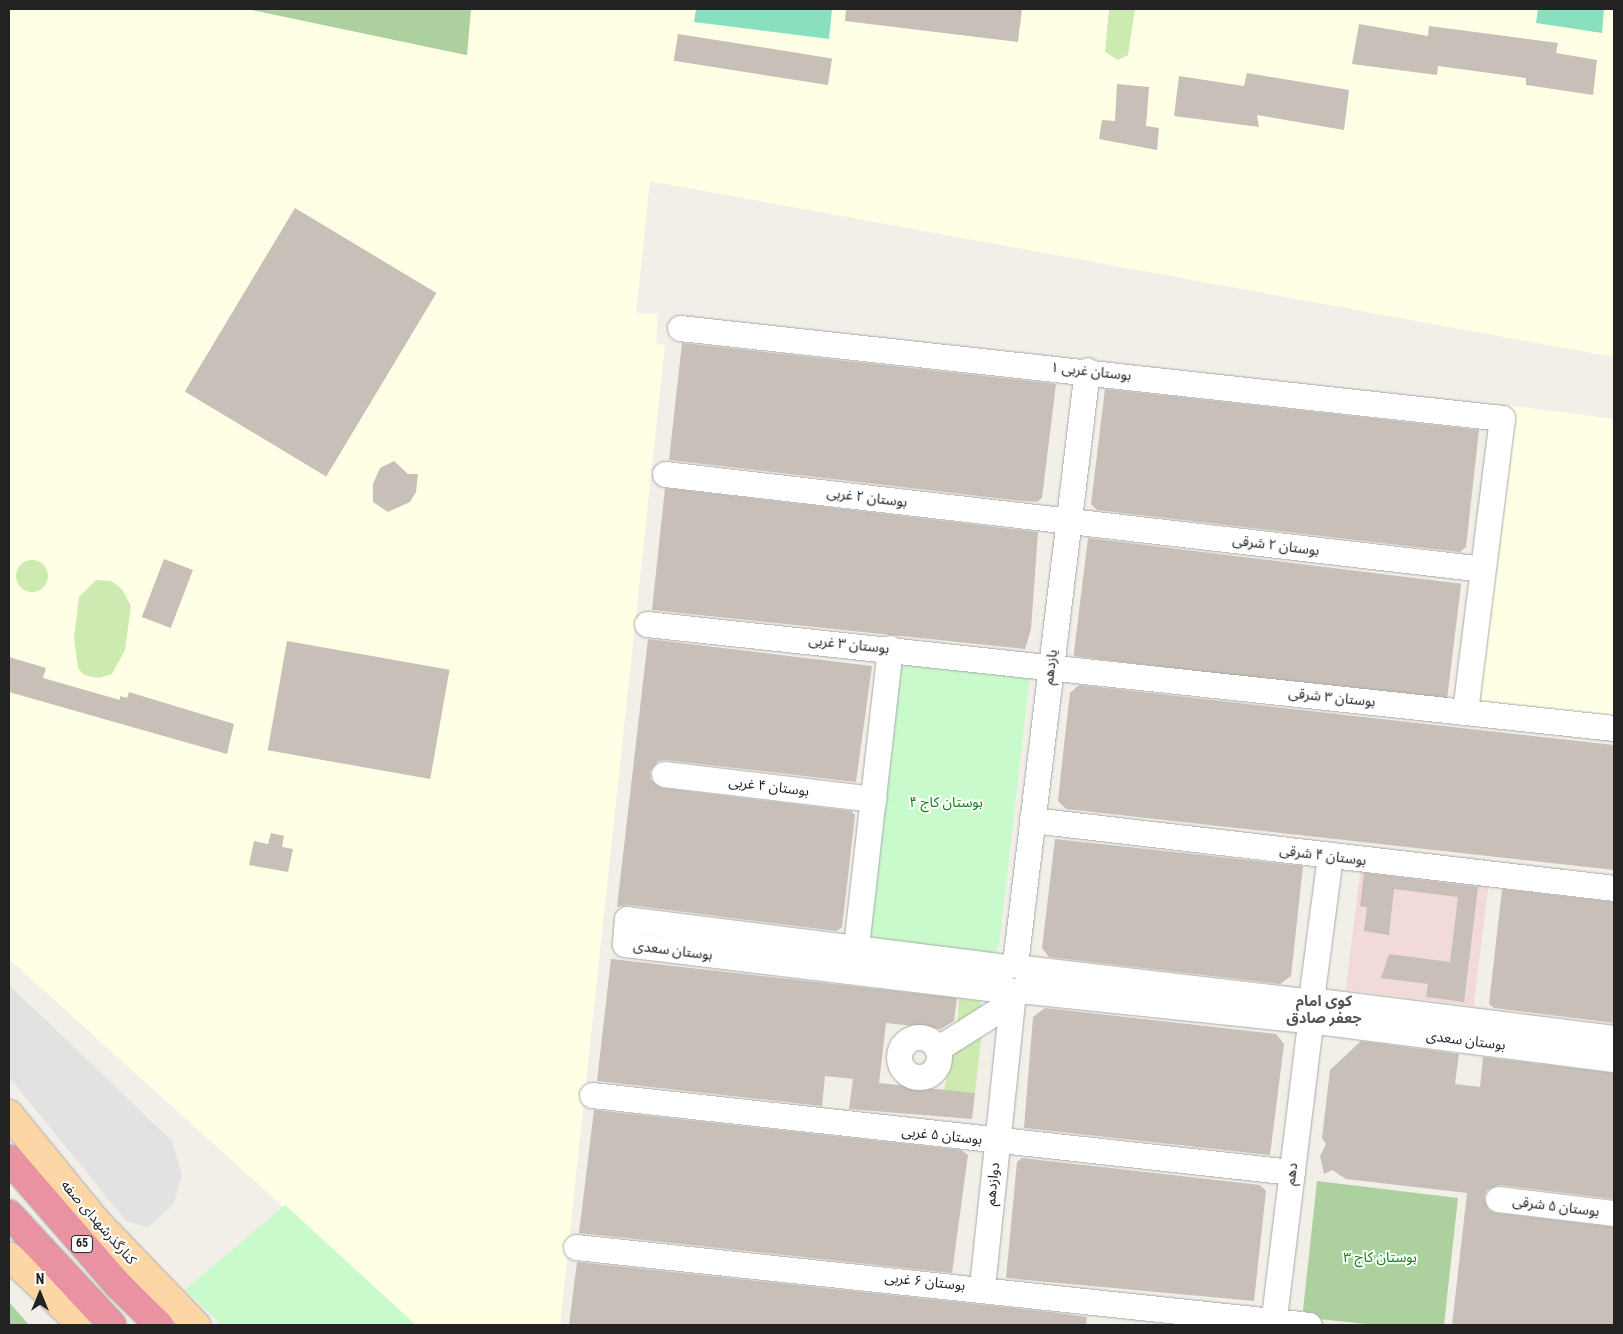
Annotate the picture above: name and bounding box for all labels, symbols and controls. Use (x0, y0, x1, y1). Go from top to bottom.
street label: بوستان غربی ۱ (1050, 358, 1132, 384)
street label: بوستان ۲ غربی (826, 484, 908, 510)
street label: بوستان ۲ شرقی (1232, 531, 1320, 559)
street label: بوستان ۳ غربی (808, 631, 890, 657)
street label: یازدهم (1039, 648, 1061, 686)
street label: بوستان ۳ شرقی (1288, 684, 1376, 710)
street label: بوستان ۴ غربی (728, 773, 810, 799)
park label: بوستان کاج ۴ (909, 794, 983, 810)
street label: بوستان ۴ شرقی (1279, 841, 1367, 869)
street label: بوستان سعدی (632, 937, 714, 963)
district label: کوی امام جعفر صادق (1286, 992, 1362, 1027)
street label: بوستان سعدی (1425, 1027, 1507, 1053)
street label: بوستان ۵ غربی (901, 1122, 983, 1148)
street label: دوازدهم (981, 1161, 1003, 1207)
street label: دهم (1281, 1162, 1301, 1186)
street label: کنارگذرشهدای صفه (58, 1176, 140, 1268)
street label: بوستان ۵ شرقی (1512, 1192, 1600, 1220)
road number: 65 (71, 1234, 93, 1254)
park label: بوستان کاج ۳ (1343, 1249, 1417, 1265)
street label: بوستان ۶ غربی (884, 1268, 966, 1294)
north arrow (15, 1269, 65, 1319)
text: N (36, 1271, 44, 1287)

